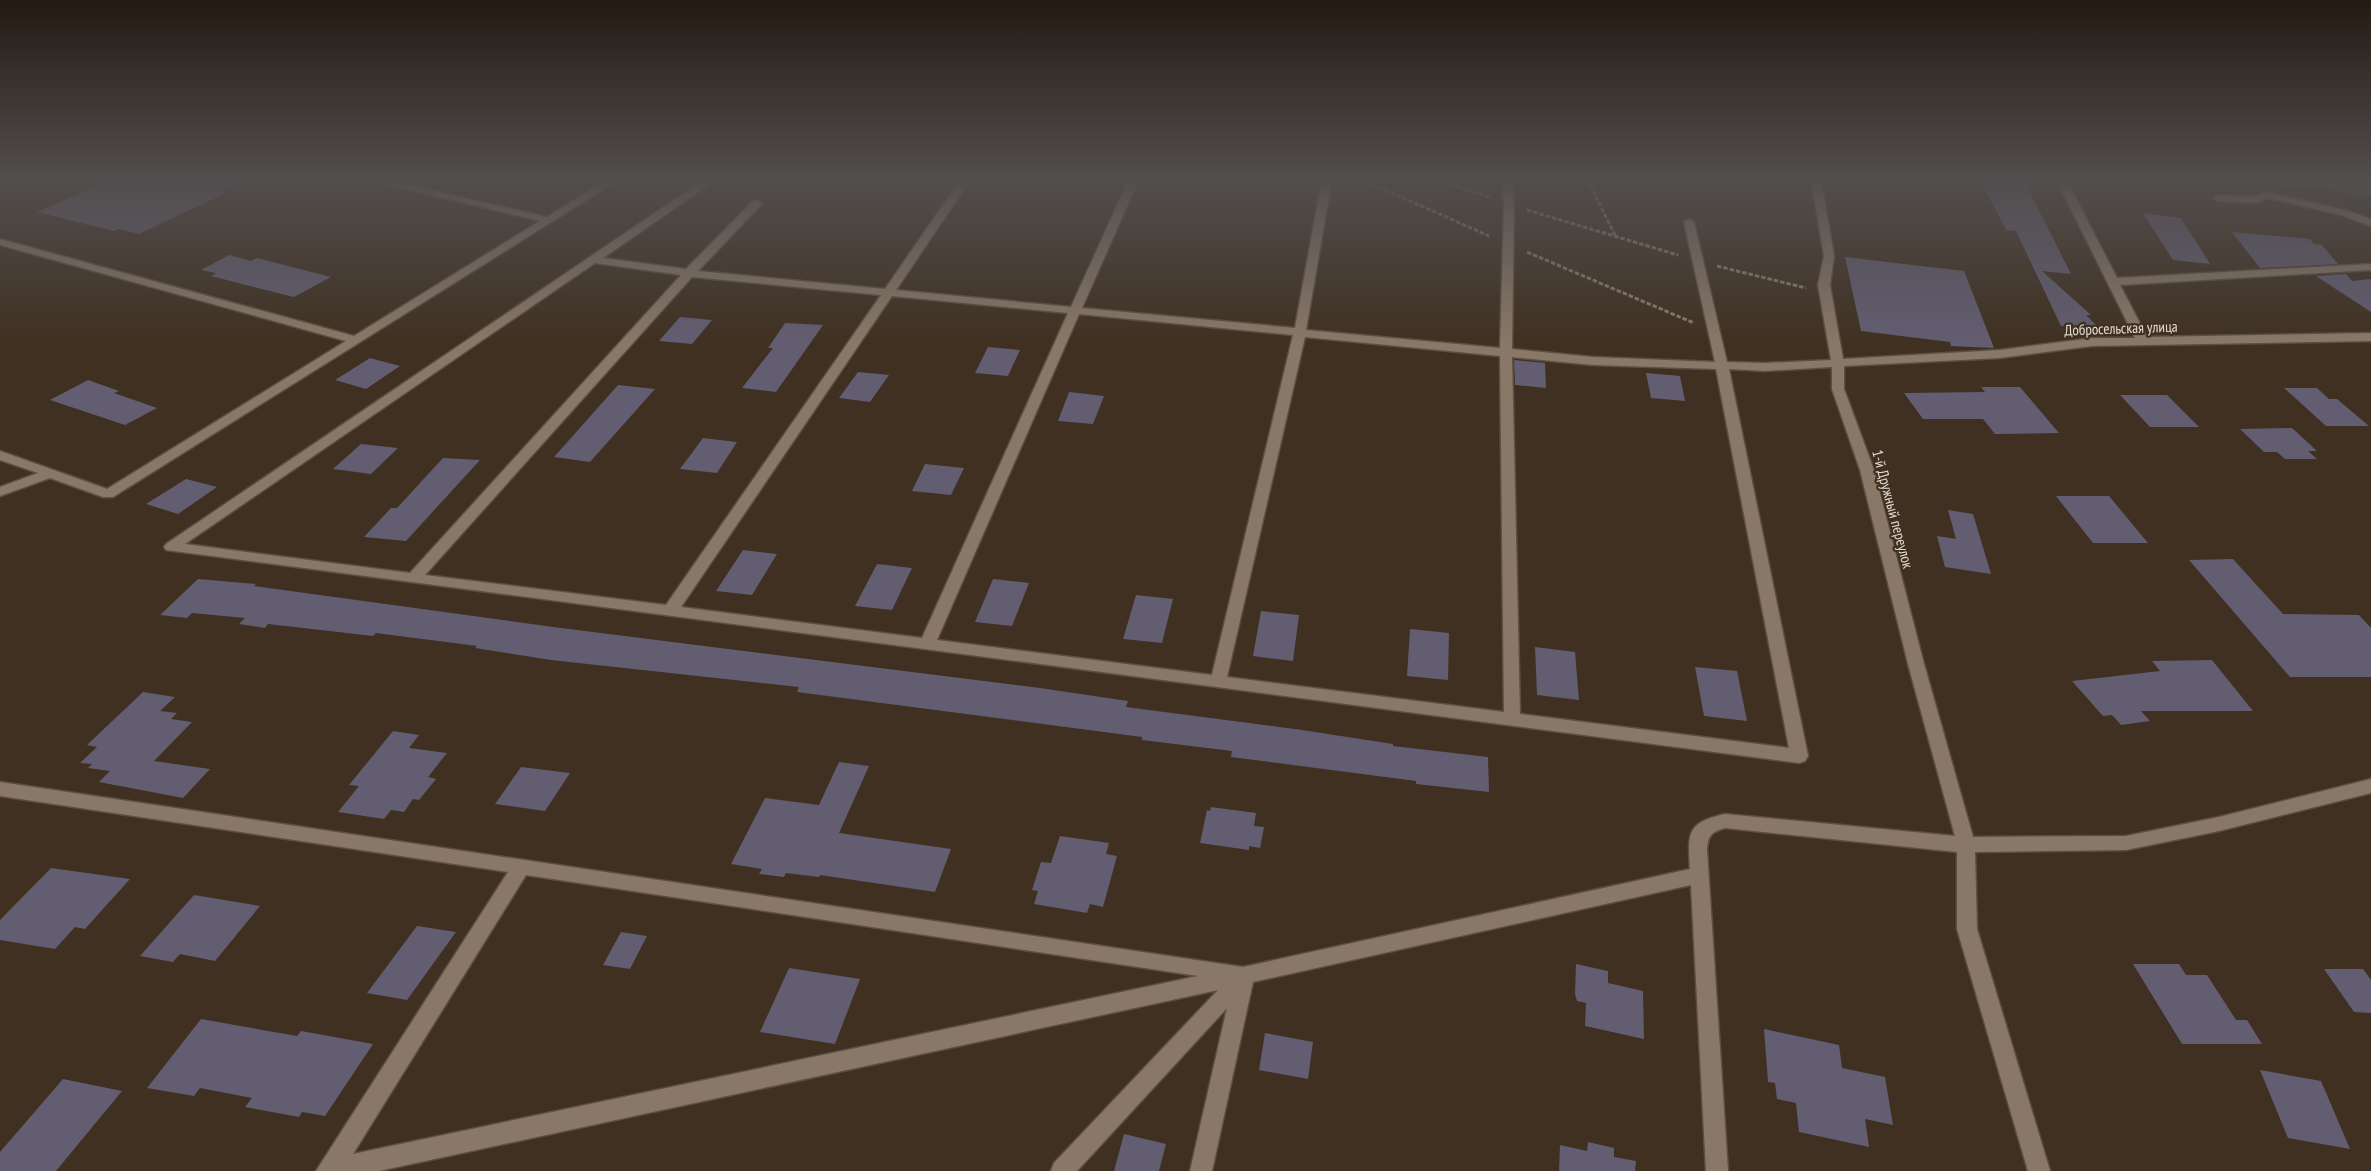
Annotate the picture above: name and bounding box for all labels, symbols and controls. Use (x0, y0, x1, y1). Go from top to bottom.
street label: Добросельская улица (2064, 317, 2178, 339)
street label: 1-й Дружный переулок (1868, 448, 1918, 571)

